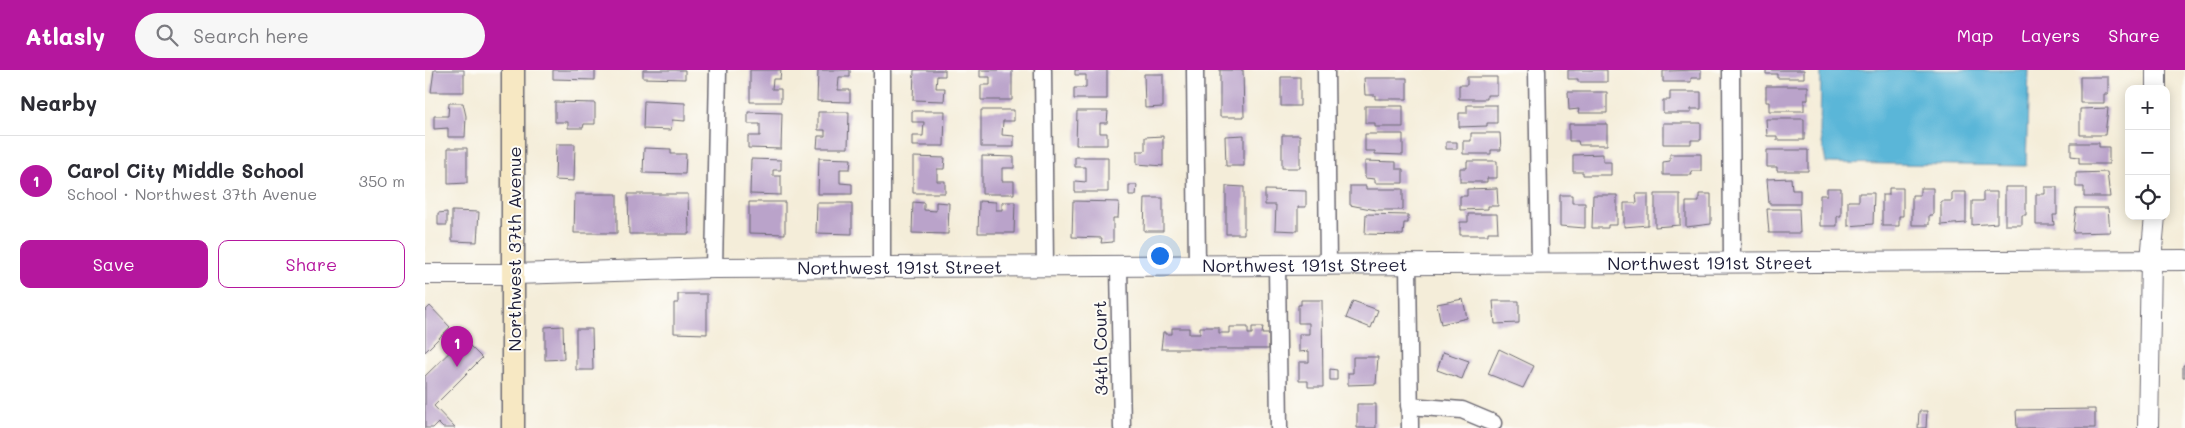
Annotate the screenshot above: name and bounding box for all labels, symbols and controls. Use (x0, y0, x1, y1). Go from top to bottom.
search box (135, 13, 485, 58)
text: Atlasly (25, 20, 105, 51)
icon: search (153, 21, 181, 49)
text: Search here (193, 23, 309, 48)
text: Map (1957, 23, 1993, 47)
text: Layers (2021, 23, 2080, 47)
text: Share (2108, 23, 2160, 47)
map controls (2125, 85, 2170, 220)
button: + (2125, 85, 2170, 130)
text: Nearby (20, 89, 97, 116)
button: − (2125, 130, 2170, 175)
street label: Northwest 37th Avenue (502, 146, 526, 352)
text: Carol City Middle School (67, 158, 304, 183)
text: 1 (32, 170, 40, 191)
text: 350 m (359, 170, 405, 191)
button: locate (2125, 175, 2170, 220)
text: School · Northwest 37th Avenue (67, 183, 317, 204)
button: Save (20, 240, 208, 288)
button: Share (218, 240, 405, 288)
your location (1147, 243, 1173, 269)
street label: Northwest 191st Street (1607, 250, 1813, 275)
street label: Northwest 191st Street (1202, 252, 1408, 277)
street label: Northwest 191st Street (797, 254, 1003, 280)
street label: 34th Court (1087, 300, 1113, 396)
pin: 1 (441, 326, 473, 367)

